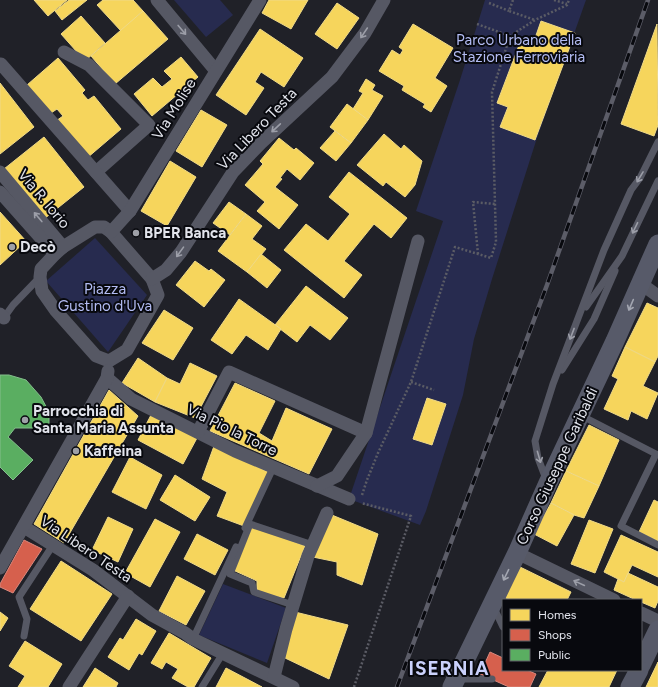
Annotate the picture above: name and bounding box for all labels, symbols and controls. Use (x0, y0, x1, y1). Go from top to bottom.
one-way arrow (178, 25, 187, 35)
one-way arrow (360, 28, 369, 39)
park label: Parco Urbano della Stazione Ferroviaria (453, 31, 585, 66)
street label: Via Molise (148, 75, 200, 143)
street label: Via Libero Testa (213, 84, 301, 174)
one-way arrow (271, 124, 282, 133)
street label: Via R. Iorio (14, 166, 74, 232)
one-way arrow (636, 171, 644, 183)
one-way arrow (33, 212, 42, 222)
one-way arrow (631, 222, 638, 234)
place label: BPER Banca (144, 224, 226, 242)
marker: BPER Banca (131, 228, 141, 238)
place label: Decò (20, 238, 56, 256)
marker: Decò (7, 242, 17, 252)
one-way arrow (176, 247, 184, 258)
park label: Piazza Gustino d'Uva (58, 280, 152, 315)
one-way arrow (626, 298, 634, 310)
one-way arrow (568, 328, 576, 340)
street label: Corso Giuseppe Garibaldi (513, 384, 601, 548)
street label: Via Pio la Torre (184, 400, 280, 460)
place label: Parrocchia di Santa Maria Assunta (33, 402, 174, 437)
marker: Parrocchia di Santa Maria Assunta (20, 415, 30, 425)
place label: Kaffeina (84, 442, 142, 460)
marker: Kaffeina (71, 446, 81, 456)
one-way arrow (536, 451, 543, 464)
street label: Via Libero Testa (37, 512, 135, 586)
one-way arrow (502, 569, 509, 581)
one-way arrow (573, 579, 585, 586)
legend (502, 599, 642, 671)
text: Homes (538, 608, 577, 622)
text: Shops (538, 628, 572, 642)
text: Public (538, 648, 571, 662)
district label: ISERNIA (408, 657, 490, 680)

